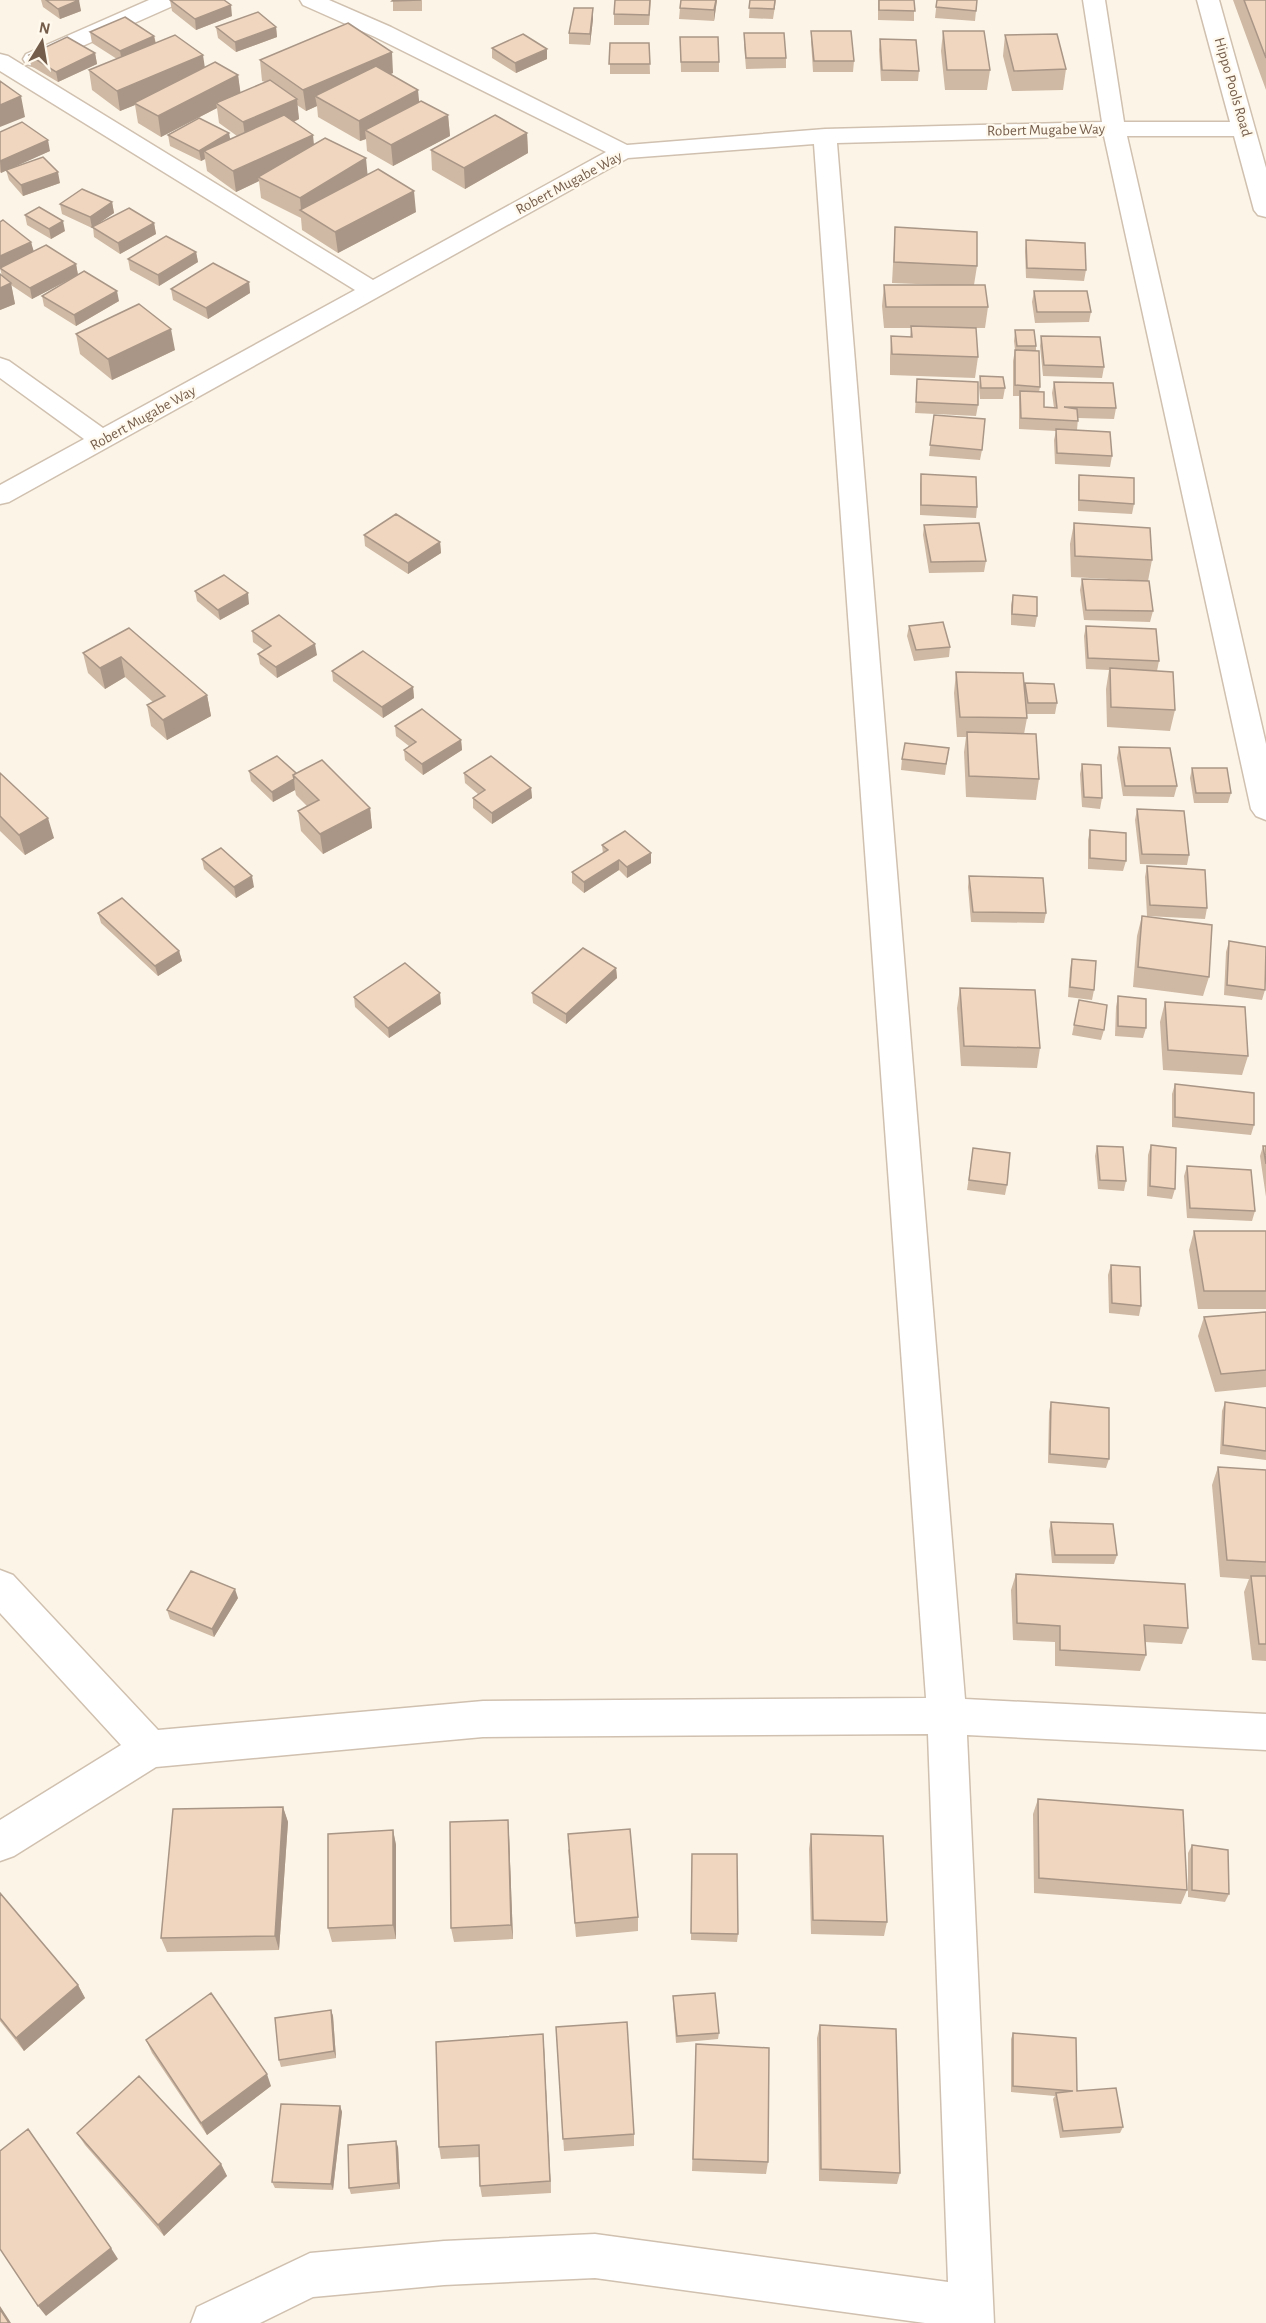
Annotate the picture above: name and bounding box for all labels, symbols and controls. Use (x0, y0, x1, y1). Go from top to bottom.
north arrow (12, 12, 72, 72)
text: N (38, 19, 52, 37)
street label: Hippo Pools Road (1212, 36, 1254, 139)
street label: Robert Mugabe Way (987, 121, 1106, 139)
street label: Robert Mugabe Way (513, 148, 625, 217)
street label: Robert Mugabe Way (88, 383, 199, 453)

